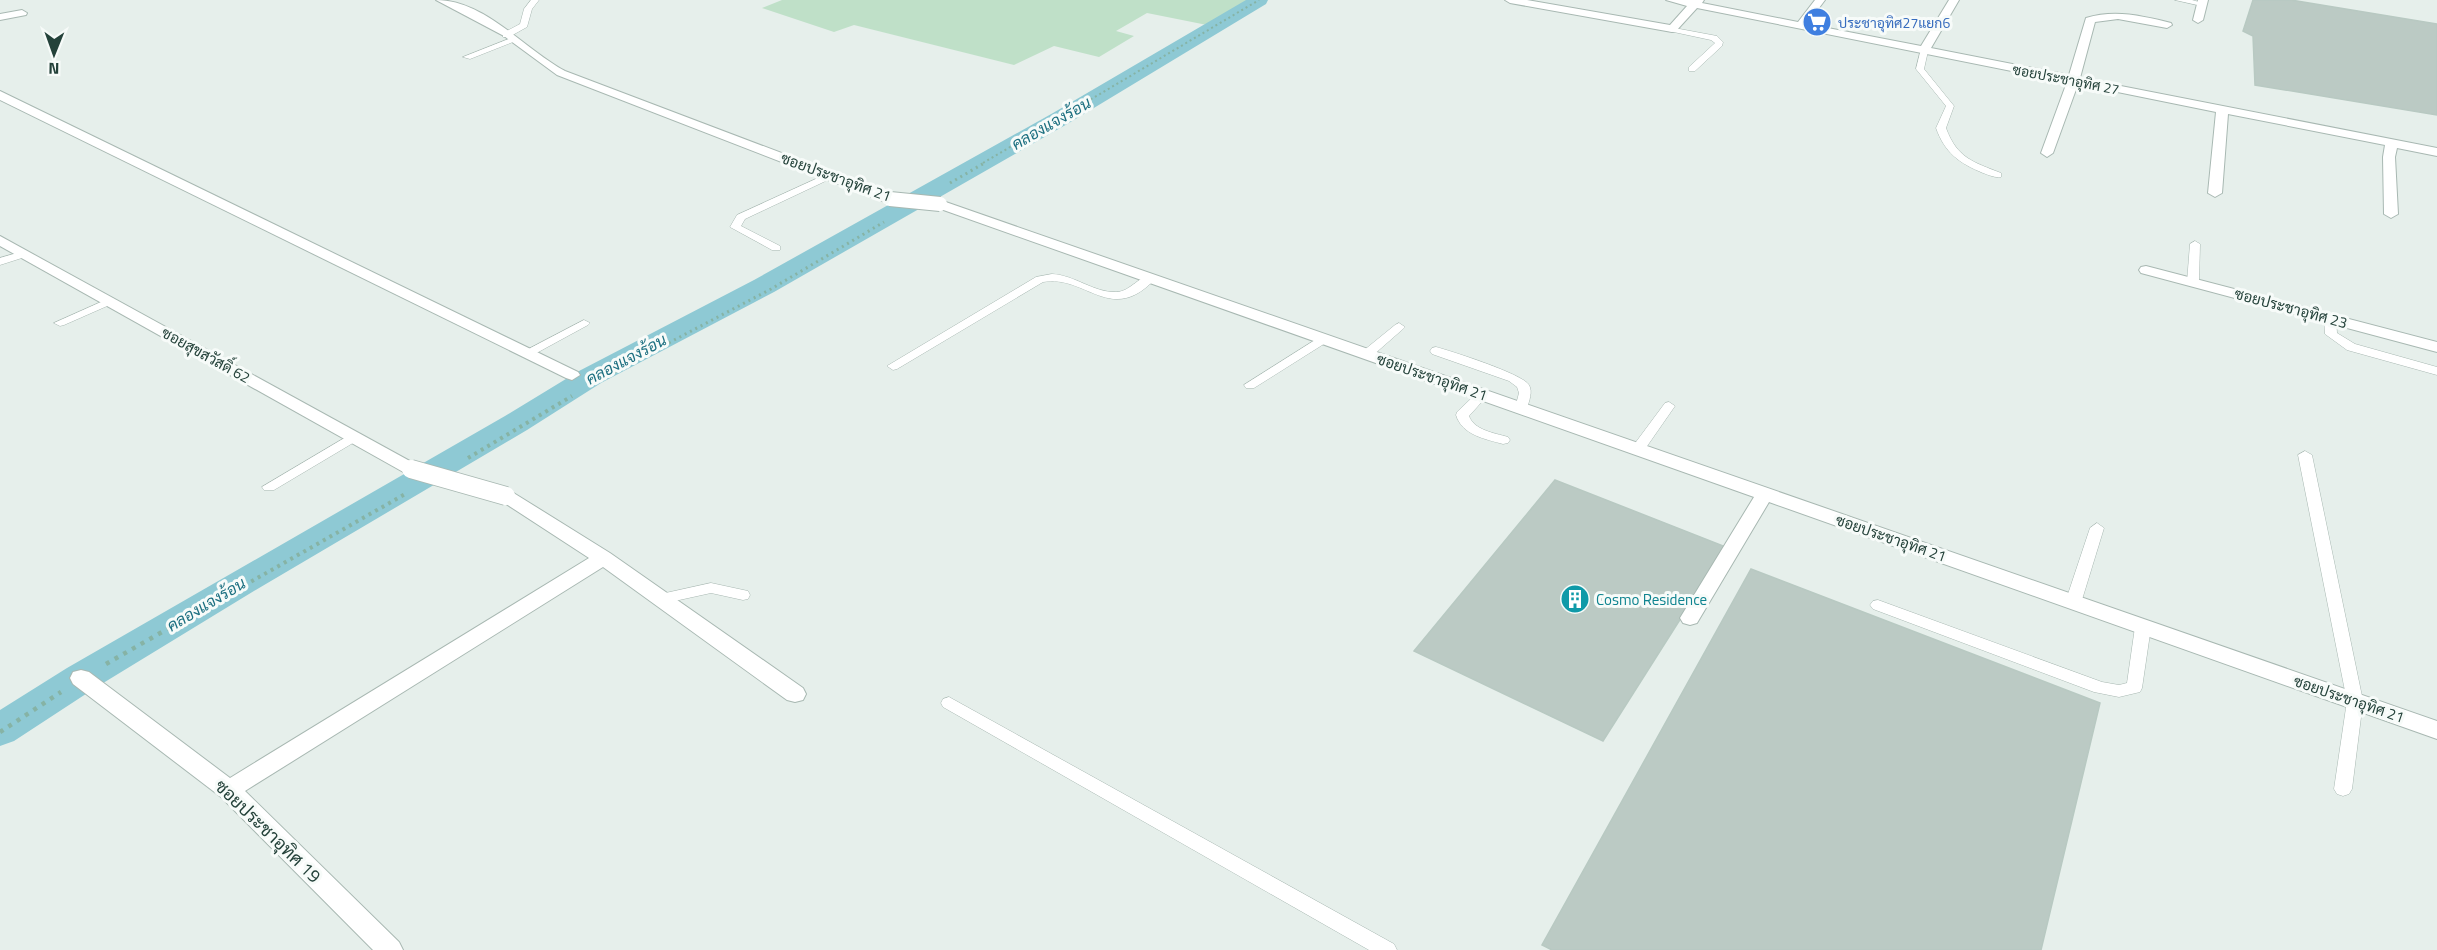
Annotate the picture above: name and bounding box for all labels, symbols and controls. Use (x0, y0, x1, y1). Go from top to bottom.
supermarket icon: ประชาอุทิศ27แยก6 (1801, 6, 1833, 38)
place label: ประชาอุทิศ27แยก6 (1838, 12, 1950, 33)
north arrow (24, 24, 84, 84)
text: N (48, 57, 59, 81)
street label: ซอยประชาอุทิศ 27 (2011, 58, 2121, 100)
water label: คลองแจงร้อน (1007, 91, 1095, 155)
street label: ซอยประชาอุทิศ 21 (778, 146, 894, 208)
street label: ซอยประชาอุทิศ 23 (2232, 282, 2350, 334)
street label: ซอยสุขสวัสดิ์ 62 (157, 318, 256, 389)
water label: คลองแจงร้อน (581, 328, 671, 390)
street label: ซอยประชาอุทิศ 21 (1373, 347, 1491, 407)
street label: ซอยประชาอุทิศ 21 (1832, 508, 1950, 568)
water label: คลองแจงร้อน (162, 571, 250, 637)
building icon: Cosmo Residence (1559, 583, 1591, 615)
place label: Cosmo Residence (1596, 588, 1707, 611)
street label: ซอยประชาอุทิศ 21 (2290, 669, 2408, 729)
street label: ซอยประชาอุทิศ 19 (209, 773, 327, 889)

